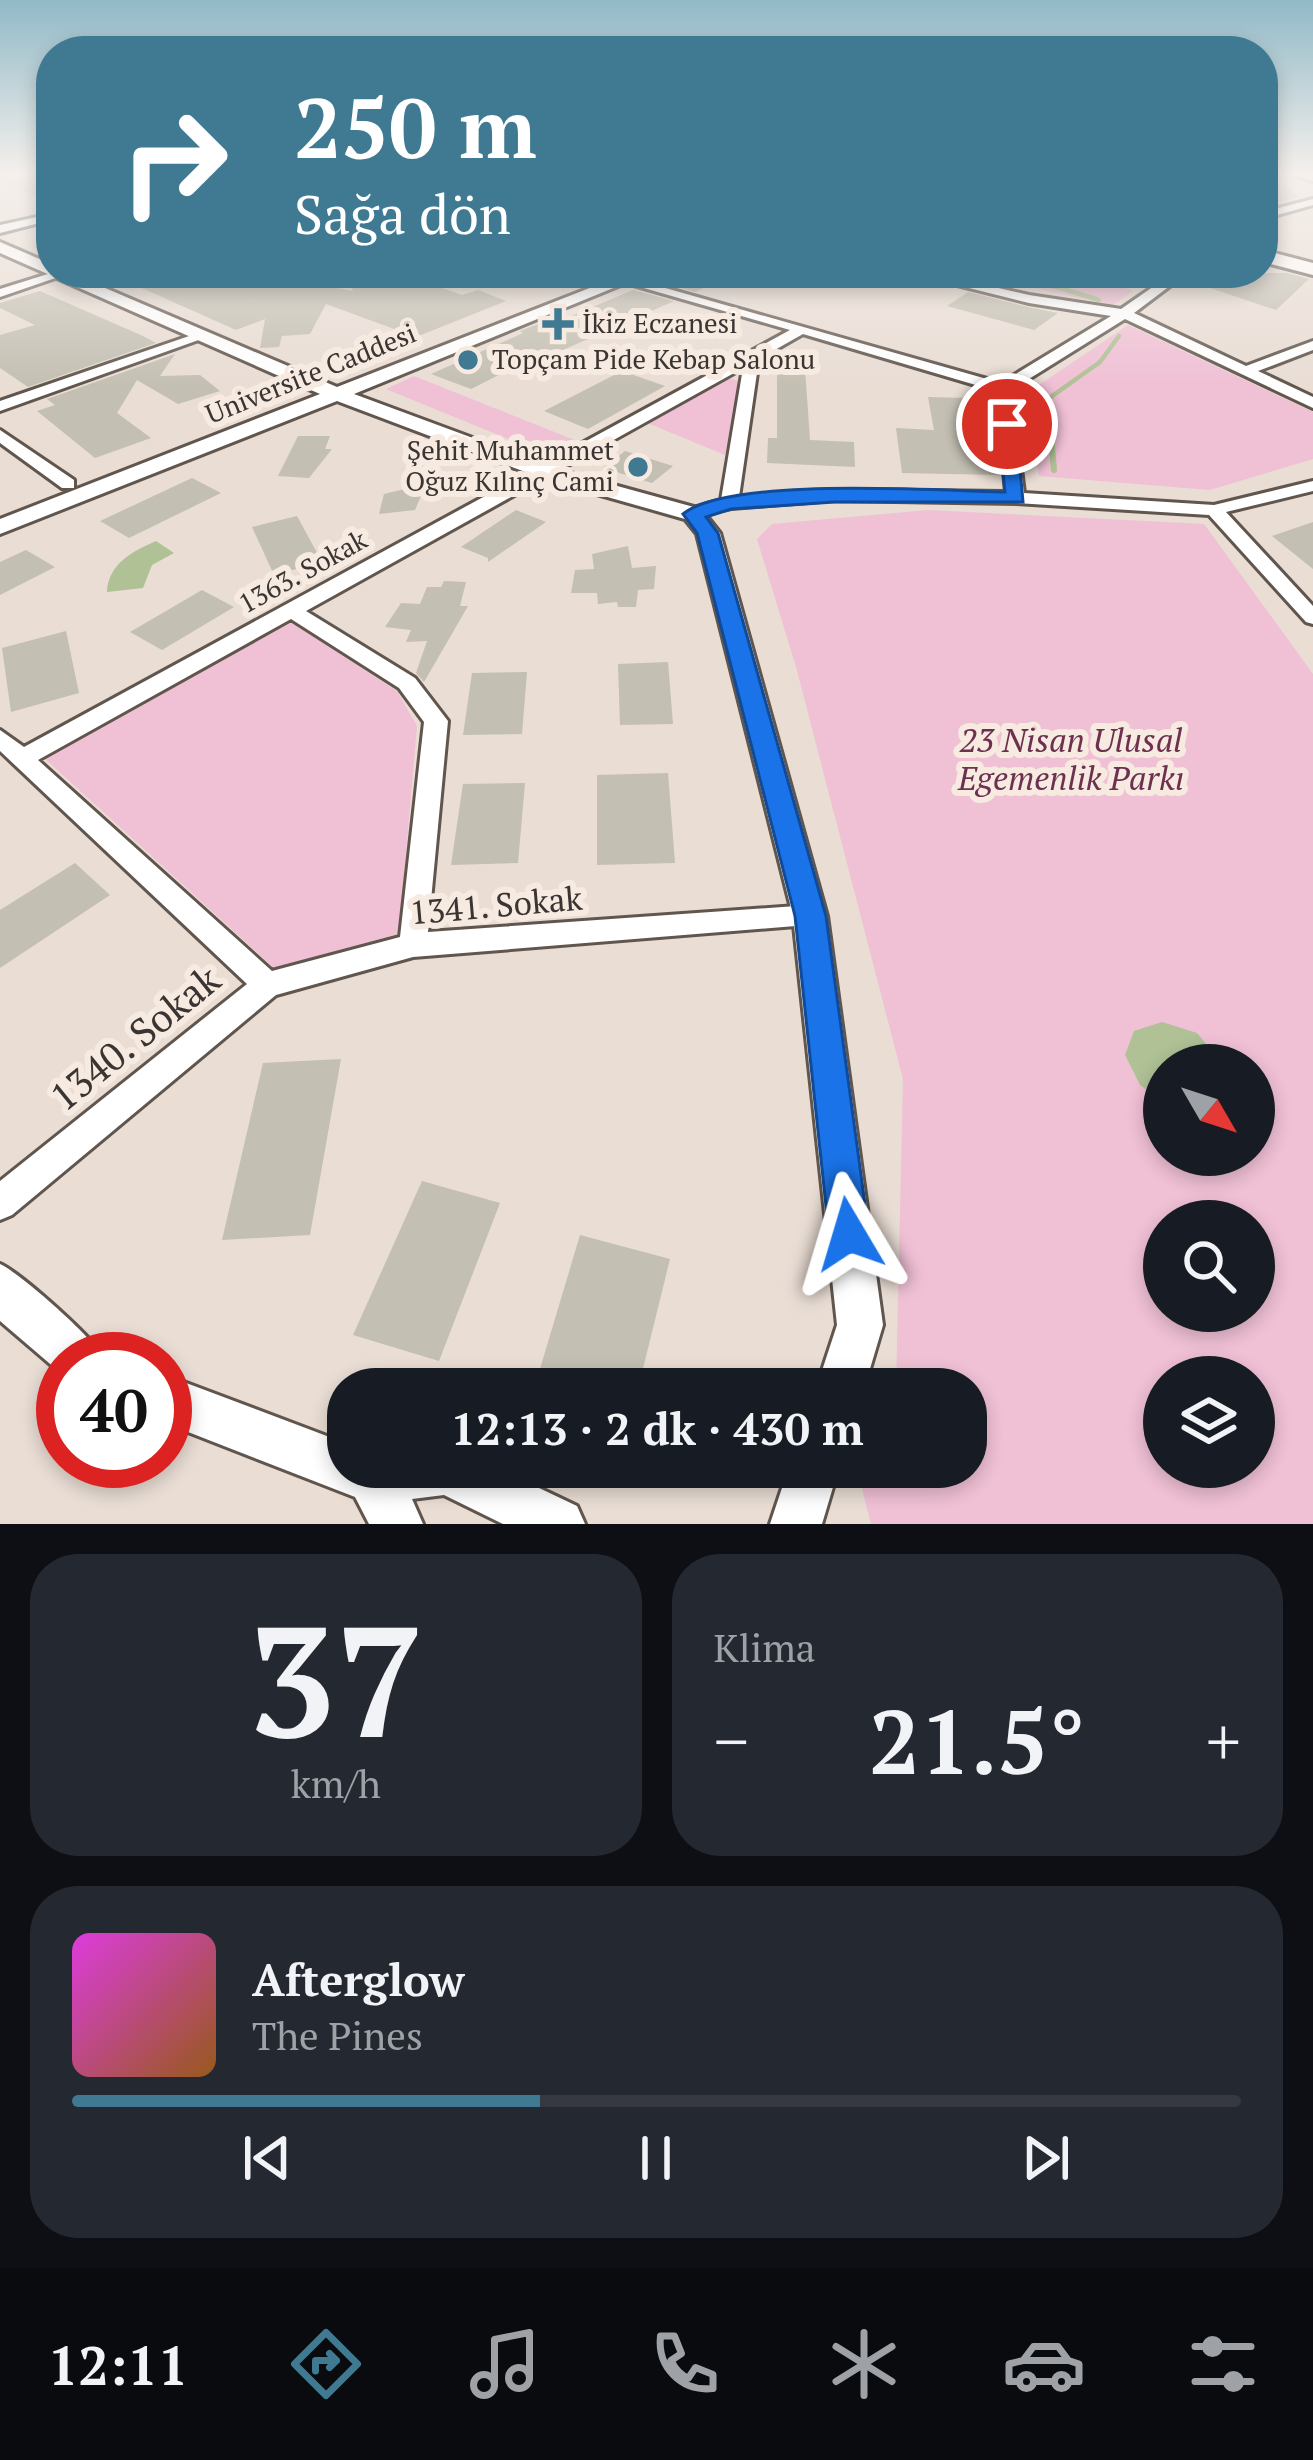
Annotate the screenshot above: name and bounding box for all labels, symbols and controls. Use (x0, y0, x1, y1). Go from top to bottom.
text: 250 m (294, 71, 537, 182)
icon: right (96, 84, 252, 240)
text: Sağa dön (294, 178, 511, 249)
place label: İkiz Eczanesi (582, 305, 737, 341)
marker: İkiz Eczanesi (545, 311, 571, 337)
street label: Universite Caddesi (200, 314, 421, 432)
place label: Topçam Pide Kebap Salonu (492, 341, 815, 377)
marker: Topçam Pide Kebap Salonu (455, 347, 481, 373)
pin (956, 373, 1058, 475)
icon: arrive (974, 391, 1040, 457)
place label: Şehit Muhammet Oğuz Kılınç Cami (405, 432, 614, 499)
marker: Şehit Muhammet Oğuz Kılınç Cami (625, 454, 651, 480)
street label: 1363. Sokak (232, 521, 373, 621)
park label: 23 Nisan Ulusal Egemenlik Parkı (957, 718, 1184, 799)
street label: 1341. Sokak (408, 875, 585, 933)
street label: 1340. Sokak (39, 952, 231, 1122)
north arrow (1143, 1044, 1275, 1176)
map controls (1143, 1044, 1275, 1488)
position arrow (786, 1171, 912, 1297)
button: search (1143, 1200, 1275, 1332)
speed limit sign: 40 (36, 1332, 192, 1488)
button: layers (1143, 1356, 1275, 1488)
text: 12:13 · 2 dk · 430 m (450, 1398, 864, 1458)
text: 37 (248, 1575, 424, 1782)
text: Klima (714, 1621, 816, 1673)
text: 21.5° (869, 1680, 1085, 1800)
text: − (714, 1696, 749, 1784)
text: + (1206, 1696, 1241, 1784)
text: km/h (291, 1757, 381, 1809)
text: Afterglow (252, 1949, 465, 2009)
text: The Pines (252, 2009, 423, 2061)
icon: previous (234, 2125, 300, 2191)
icon: pause (623, 2125, 689, 2191)
icon: next (1013, 2125, 1079, 2191)
icon: directions (284, 2322, 368, 2406)
icon: music (463, 2322, 547, 2406)
icon: phone (643, 2322, 727, 2406)
icon: climate (822, 2322, 906, 2406)
icon: car (1002, 2322, 1086, 2406)
icon: filters (1181, 2322, 1265, 2406)
text: 12:11 (48, 2329, 188, 2400)

